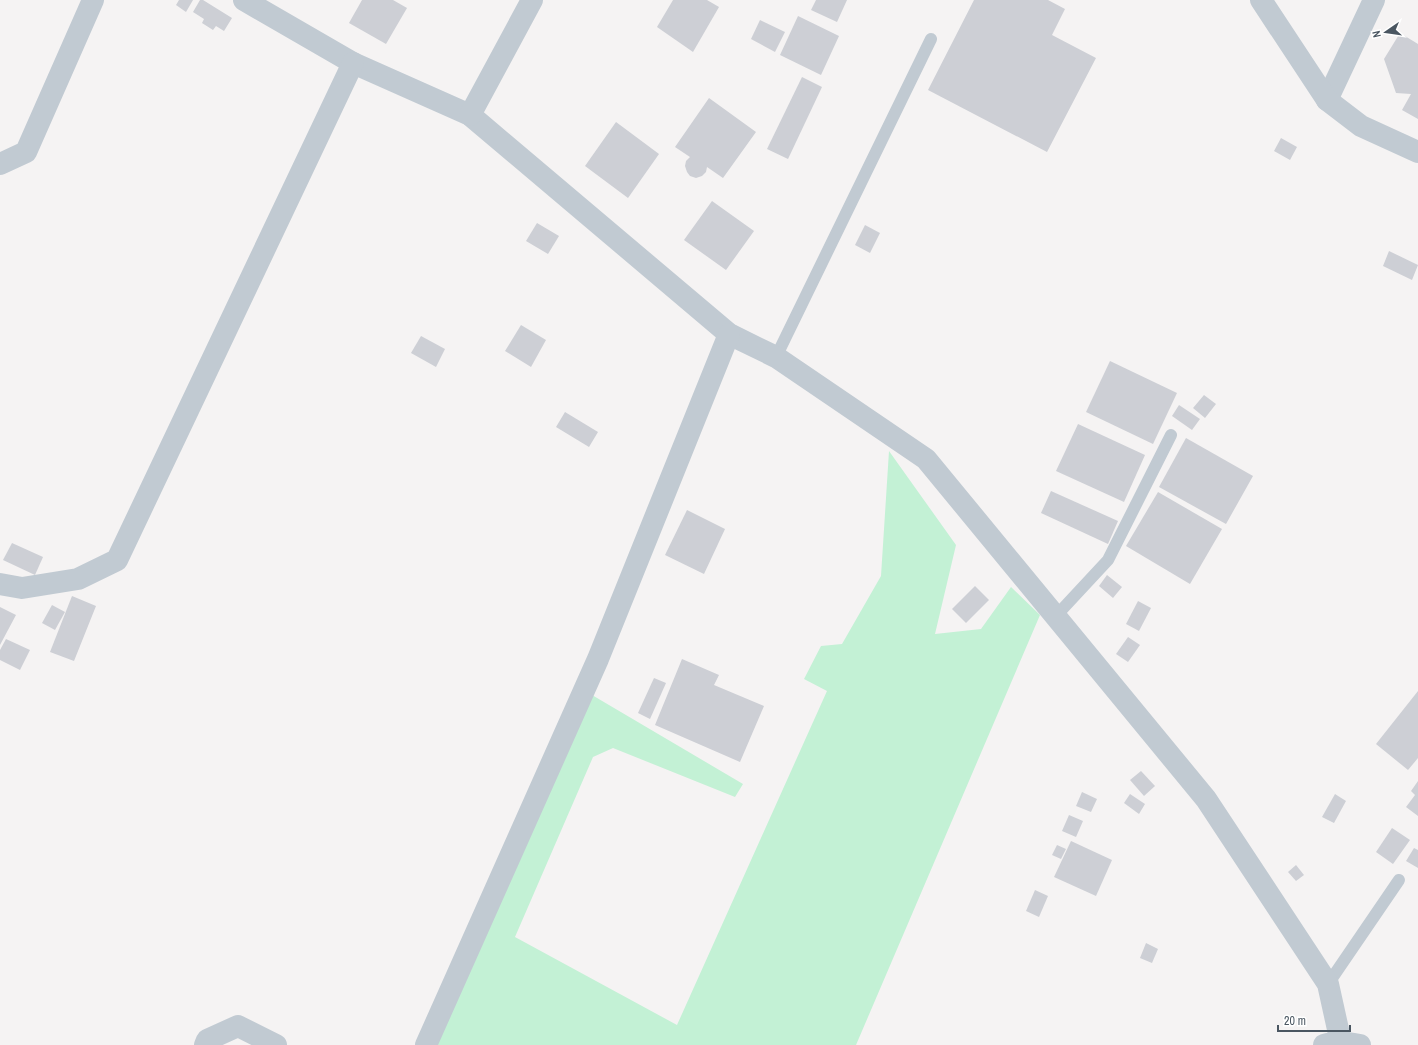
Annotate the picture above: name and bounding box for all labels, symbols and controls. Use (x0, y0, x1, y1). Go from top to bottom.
north arrow (1366, 12, 1406, 52)
text: N (1369, 30, 1384, 39)
scale bar (1278, 1007, 1350, 1033)
text: 20 m (1284, 1013, 1306, 1029)

